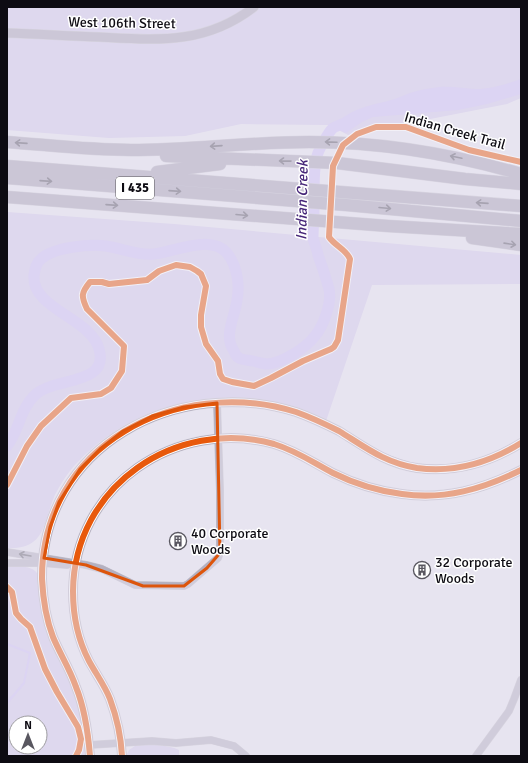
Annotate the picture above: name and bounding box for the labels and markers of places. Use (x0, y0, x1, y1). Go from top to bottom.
place label: 40 Corporate Woods (191, 525, 268, 558)
building icon: 40 Corporate Woods (168, 531, 188, 551)
place label: 32 Corporate Woods (435, 554, 512, 587)
building icon: 32 Corporate Woods (412, 560, 432, 580)

